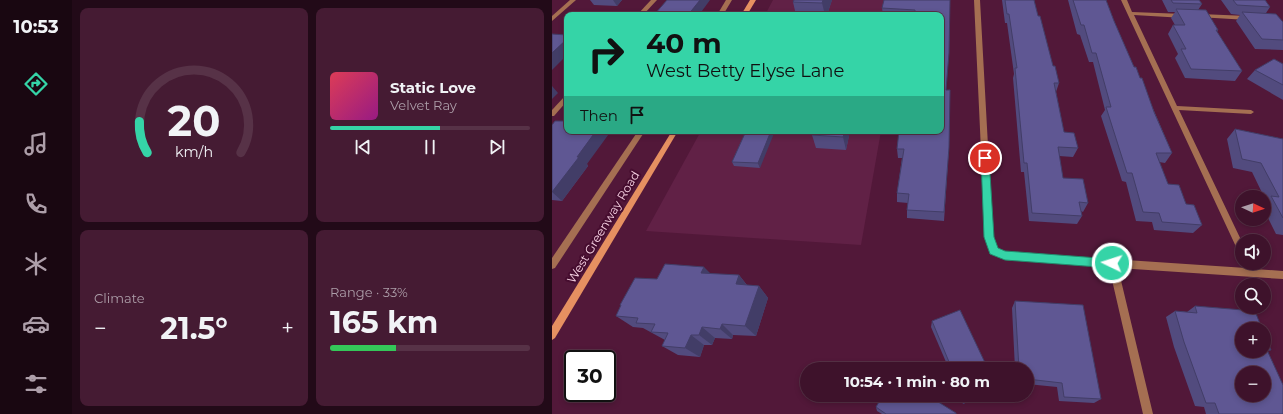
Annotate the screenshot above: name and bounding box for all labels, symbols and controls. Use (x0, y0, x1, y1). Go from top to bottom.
text: 10:53 (13, 16, 59, 38)
text: 40 m (646, 26, 722, 60)
icon: right (580, 28, 632, 80)
text: West Betty Elyse Lane (646, 60, 844, 82)
icon: directions (22, 70, 50, 98)
text: Static Love (390, 78, 476, 97)
text: 20 (168, 96, 220, 146)
text: Velvet Ray (390, 97, 457, 113)
icon: arrive (626, 104, 648, 126)
text: Then (580, 106, 618, 125)
icon: music (22, 130, 50, 158)
icon: previous (352, 136, 374, 158)
icon: pause (419, 136, 441, 158)
icon: next (486, 136, 508, 158)
pin (968, 141, 1002, 175)
text: km/h (175, 142, 213, 160)
icon: arrive (974, 147, 996, 169)
street label: West Greenway Road (564, 168, 642, 286)
icon: phone (22, 190, 50, 218)
north arrow (1235, 190, 1271, 226)
map controls (1235, 190, 1271, 402)
button: sound (1235, 234, 1271, 270)
position arrow (1091, 242, 1133, 284)
icon: climate (22, 250, 50, 278)
button: search (1235, 278, 1271, 314)
text: Range · 33% (330, 284, 408, 300)
text: Climate (94, 290, 145, 306)
text: 165 km (330, 304, 438, 341)
icon: car (22, 310, 50, 338)
text: 21.5° (160, 310, 228, 347)
text: − (94, 315, 107, 342)
text: + (281, 315, 294, 342)
button: + (1235, 322, 1271, 358)
speed limit sign: 30 (564, 350, 616, 402)
button: − (1235, 366, 1271, 402)
icon: filters (22, 370, 50, 398)
text: 10:54 · 1 min · 80 m (844, 372, 990, 391)

